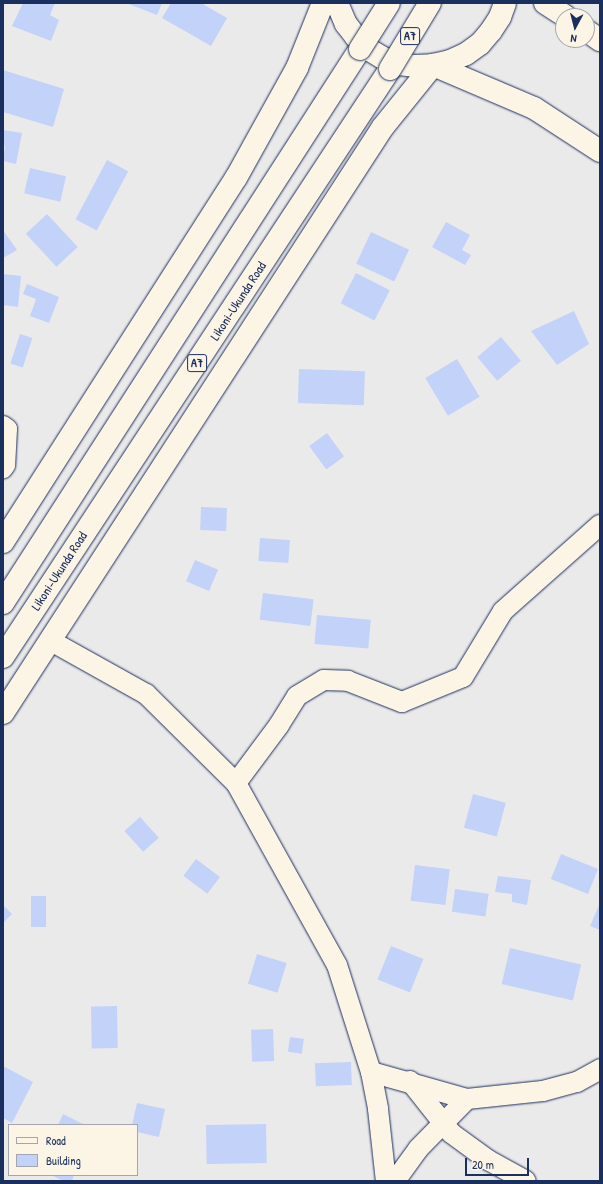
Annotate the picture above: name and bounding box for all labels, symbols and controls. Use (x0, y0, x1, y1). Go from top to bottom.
north arrow (555, 8, 595, 48)
road number: A7 (400, 26, 420, 46)
text: N (570, 32, 577, 46)
street label: Likoni-Ukunda Road (207, 259, 269, 343)
road number: A7 (187, 353, 207, 373)
street label: Likoni-Ukunda Road (28, 529, 90, 613)
legend (8, 1124, 138, 1176)
text: Road (46, 1132, 66, 1149)
scale bar (467, 1150, 531, 1176)
text: Building (46, 1152, 81, 1169)
text: 20 m (472, 1156, 494, 1173)

